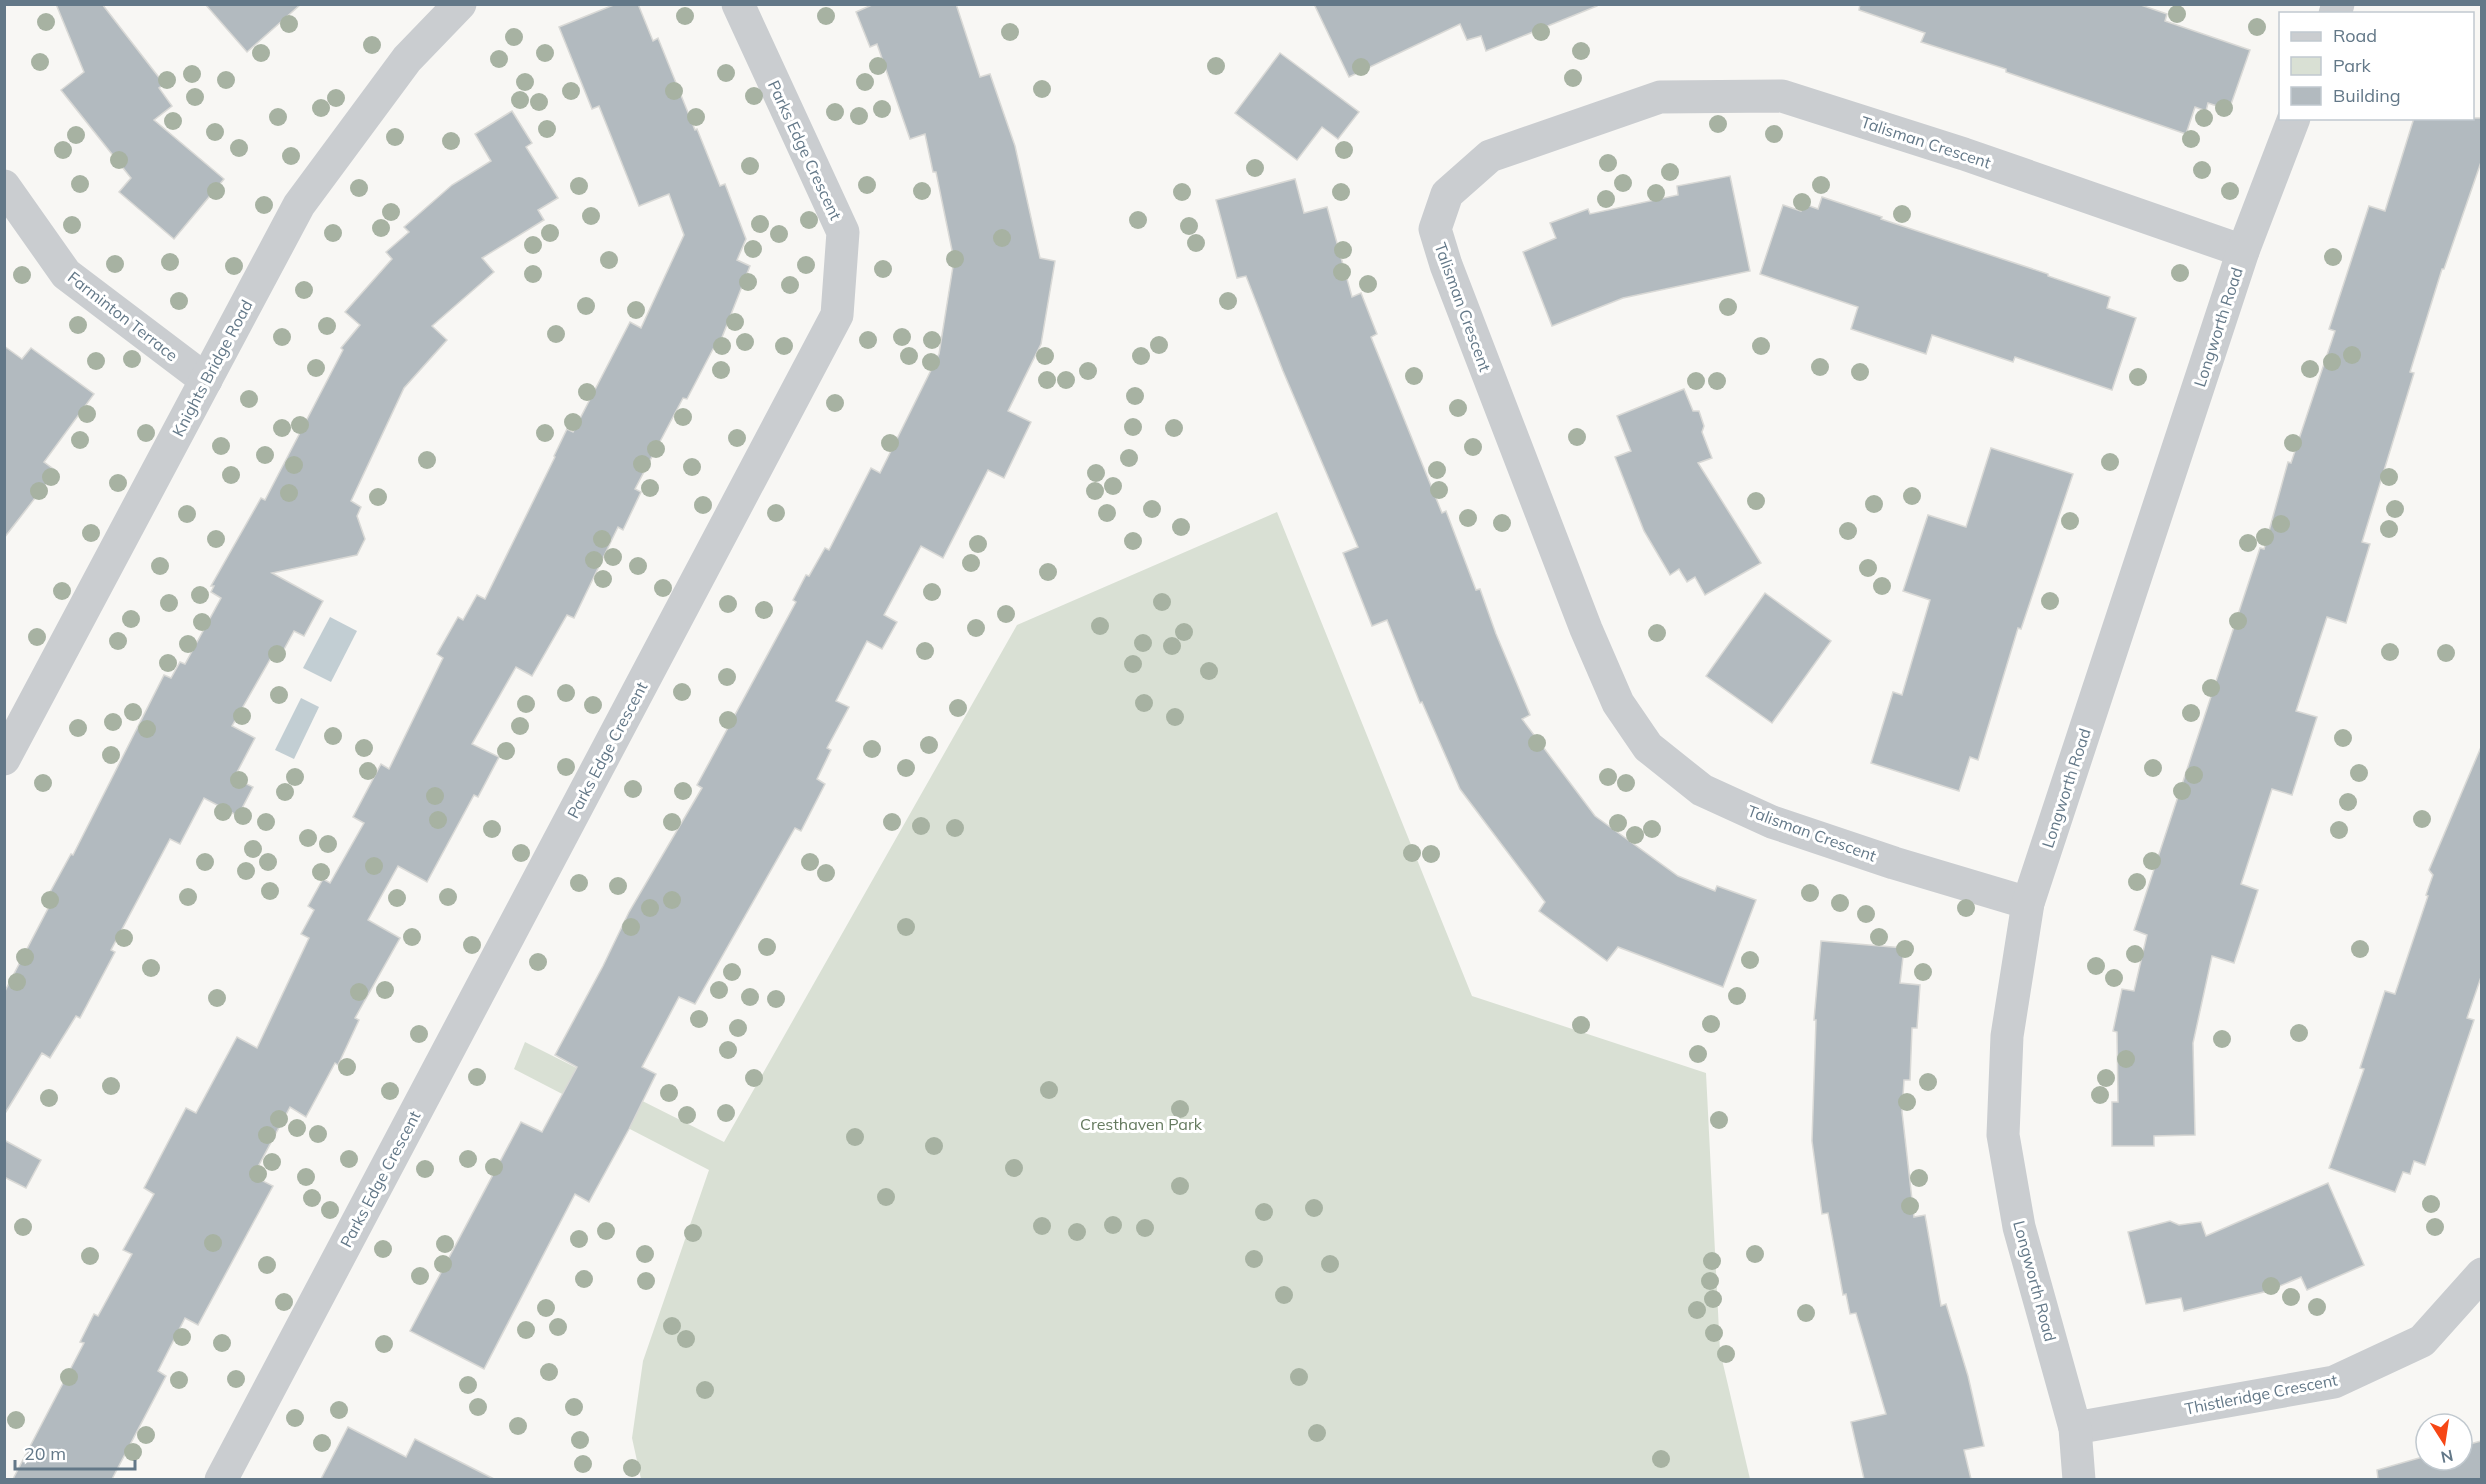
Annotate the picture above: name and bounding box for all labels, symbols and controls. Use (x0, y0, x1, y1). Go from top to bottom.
legend (2279, 12, 2474, 120)
text: Road (2333, 24, 2377, 47)
text: Park (2333, 54, 2372, 77)
street label: Parks Edge Crescent (764, 77, 846, 223)
text: Building (2333, 84, 2401, 107)
street label: Talisman Crescent (1858, 112, 1994, 173)
street label: Talisman Crescent (1430, 240, 1496, 374)
street label: Longworth Road (2189, 265, 2247, 389)
street label: Farminton Terrace (64, 267, 182, 365)
street label: Knights Bridge Road (168, 296, 256, 440)
street label: Parks Edge Crescent (563, 678, 652, 822)
street label: Longworth Road (2037, 726, 2095, 850)
street label: Talisman Crescent (1745, 800, 1879, 866)
street label: Parks Edge Crescent (336, 1107, 425, 1251)
park label: Cresthaven Park (1080, 1114, 1203, 1134)
street label: Longworth Road (2009, 1218, 2061, 1344)
street label: Thistleridge Crescent (2183, 1369, 2340, 1419)
north arrow (2414, 1412, 2474, 1472)
scale bar (15, 1433, 135, 1471)
text: 20 m (24, 1442, 66, 1465)
text: N (2439, 1446, 2455, 1468)

